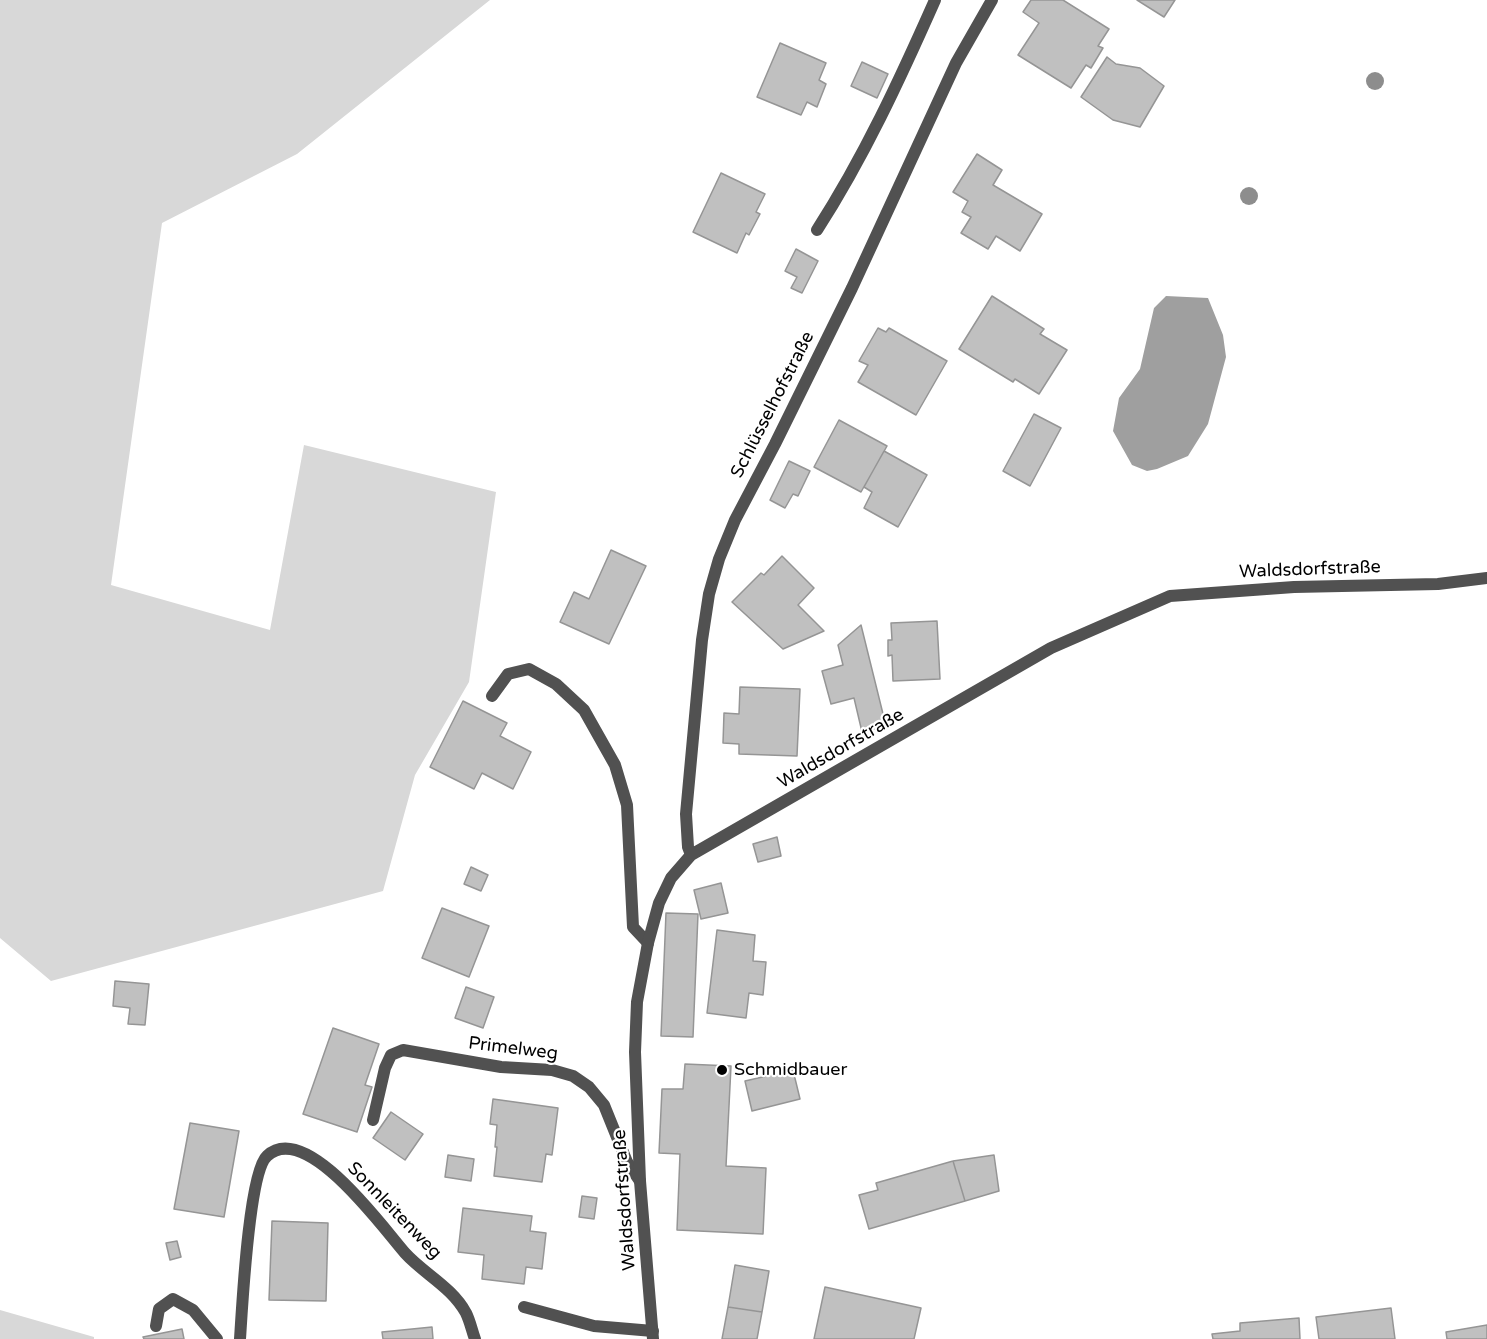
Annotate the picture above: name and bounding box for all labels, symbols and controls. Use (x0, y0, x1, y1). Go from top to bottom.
street label: Schlüsselhofstraße (727, 328, 819, 482)
street label: Waldsdorfstraße (1239, 557, 1381, 583)
street label: Waldsdorfstraße (774, 704, 908, 794)
street label: Primelweg (467, 1033, 559, 1065)
place label: Schmidbauer (734, 1059, 847, 1081)
marker: Schmidbauer (715, 1063, 729, 1077)
street label: Waldsdorfstraße (609, 1129, 641, 1271)
street label: Sonnleitenweg (342, 1158, 446, 1264)

